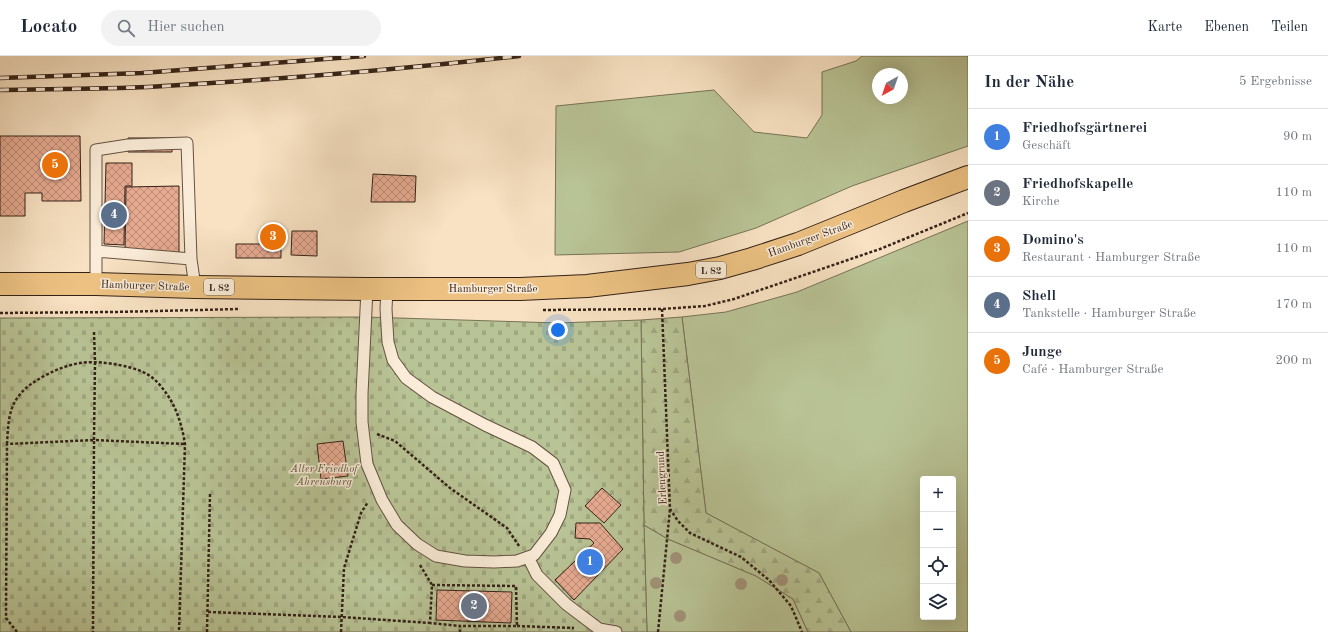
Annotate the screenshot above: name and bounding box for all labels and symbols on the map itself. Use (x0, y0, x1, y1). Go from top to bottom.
north arrow (872, 68, 908, 104)
pin: 5 (42, 150, 68, 180)
pin: 4 (101, 200, 127, 230)
street label: Hamburger Straße (767, 219, 854, 260)
pin: 3 (260, 222, 286, 252)
road number: L 82 (696, 262, 726, 278)
street label: Hamburger Straße (100, 279, 190, 294)
road number: L 82 (204, 279, 234, 295)
street label: Hamburger Straße (449, 284, 537, 295)
your location (548, 320, 568, 340)
street label: Erlengrund (656, 450, 669, 505)
park label: Alter Friedhof Ahrensburg (289, 464, 360, 488)
pin: 1 (577, 547, 603, 577)
pin: 2 (461, 591, 487, 621)

